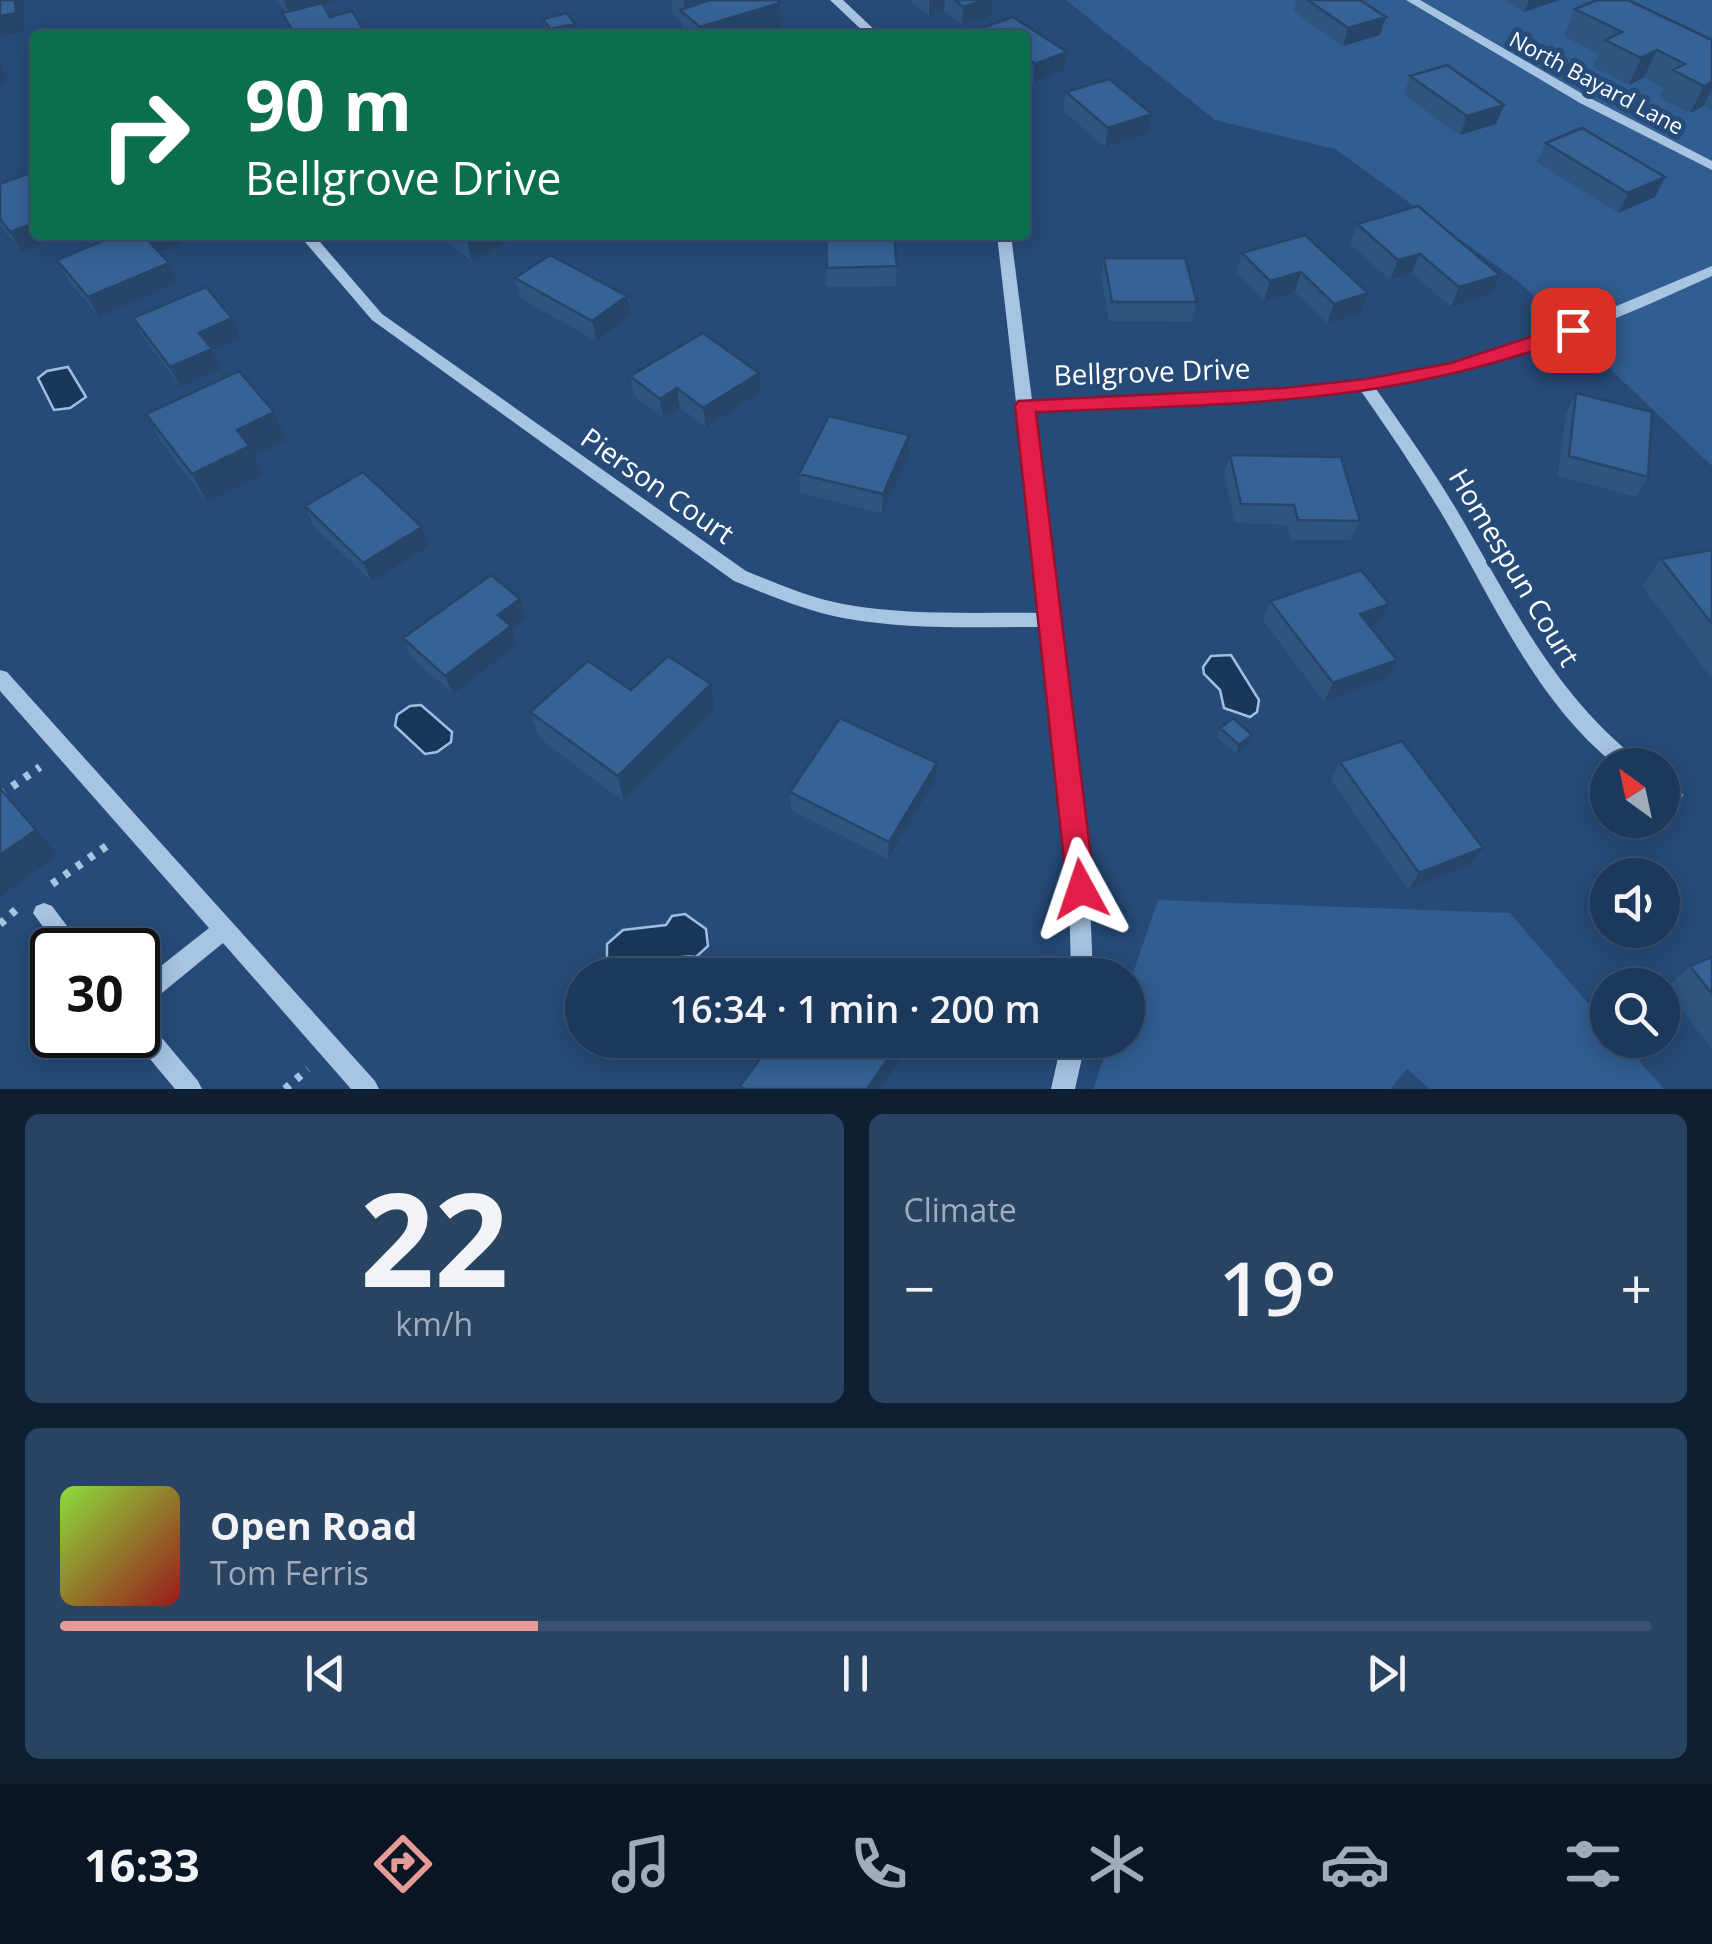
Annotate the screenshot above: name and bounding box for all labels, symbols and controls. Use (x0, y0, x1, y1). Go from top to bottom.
street label: North Bayard Lane (1505, 23, 1689, 141)
text: 90 m (245, 56, 412, 152)
icon: right (80, 70, 210, 200)
text: Bellgrove Drive (245, 147, 562, 208)
pin (1531, 288, 1616, 373)
icon: arrive (1546, 303, 1601, 358)
street label: Bellgrove Drive (1053, 349, 1251, 393)
street label: Pierson Court (574, 418, 742, 552)
street label: Homespun Court (1441, 461, 1589, 673)
north arrow (1590, 748, 1680, 838)
map controls (1590, 748, 1680, 1058)
position arrow (1029, 837, 1133, 941)
button: sound (1590, 858, 1680, 948)
speed limit sign: 30 (30, 928, 160, 1058)
button: search (1590, 968, 1680, 1058)
text: 16:34 · 1 min · 200 m (669, 982, 1041, 1034)
text: 22 (360, 1148, 509, 1325)
text: Climate (904, 1188, 1017, 1231)
text: 19° (1219, 1236, 1337, 1338)
text: − (904, 1250, 935, 1325)
text: + (1621, 1250, 1652, 1325)
text: km/h (395, 1302, 473, 1345)
text: Open Road (210, 1499, 417, 1551)
text: Tom Ferris (210, 1551, 369, 1594)
icon: previous (298, 1646, 353, 1701)
icon: pause (828, 1646, 883, 1701)
icon: next (1359, 1646, 1414, 1701)
icon: directions (368, 1829, 438, 1899)
icon: music (606, 1829, 676, 1899)
icon: phone (844, 1829, 914, 1899)
icon: climate (1082, 1829, 1152, 1899)
icon: car (1320, 1829, 1390, 1899)
icon: filters (1558, 1829, 1628, 1899)
text: 16:33 (84, 1834, 200, 1895)

